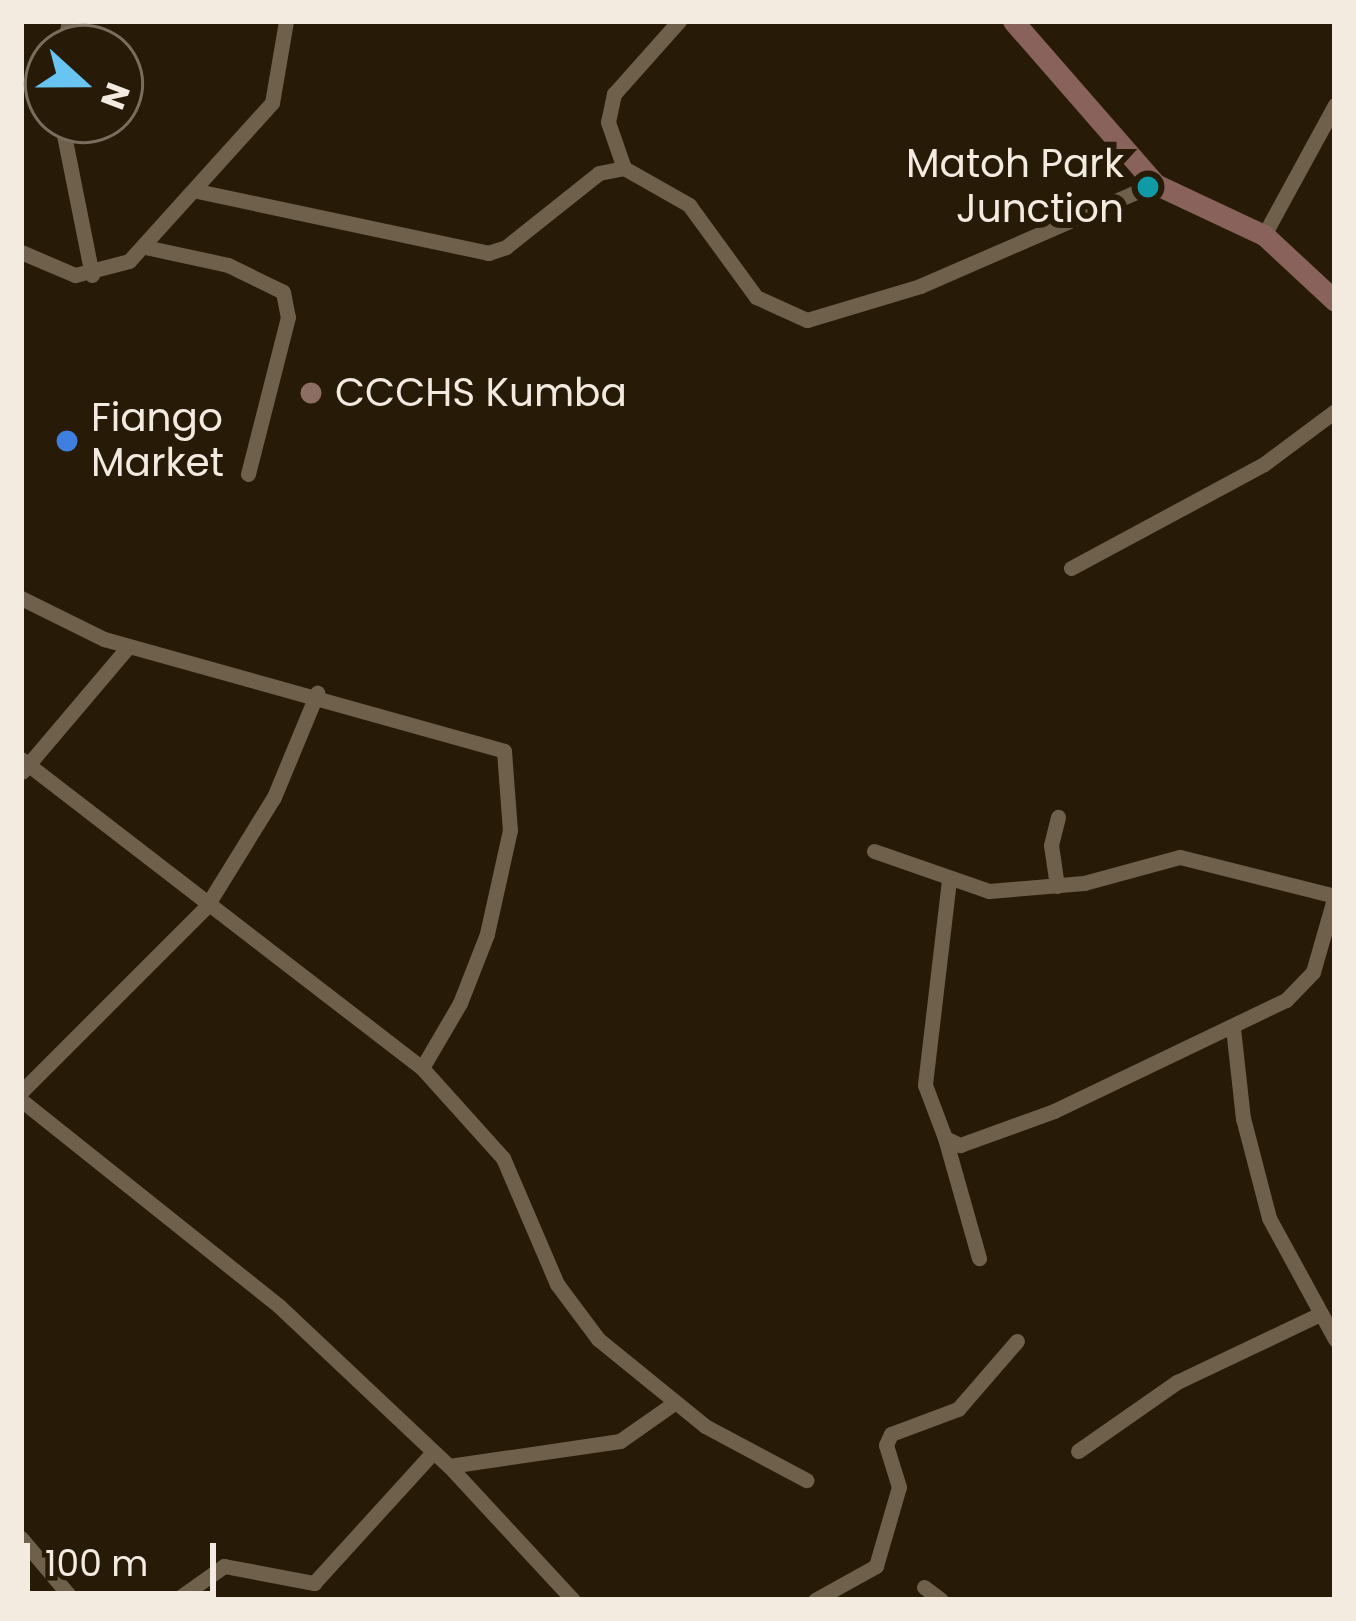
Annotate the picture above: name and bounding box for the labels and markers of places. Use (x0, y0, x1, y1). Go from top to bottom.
place label: Matoh Park Junction (906, 142, 1124, 233)
marker: Matoh Park Junction (1135, 174, 1161, 200)
place label: CCCHS Kumba (335, 370, 627, 416)
marker: CCCHS Kumba (298, 380, 324, 406)
place label: Fiango Market (91, 396, 224, 487)
marker: Fiango Market (54, 428, 80, 454)

